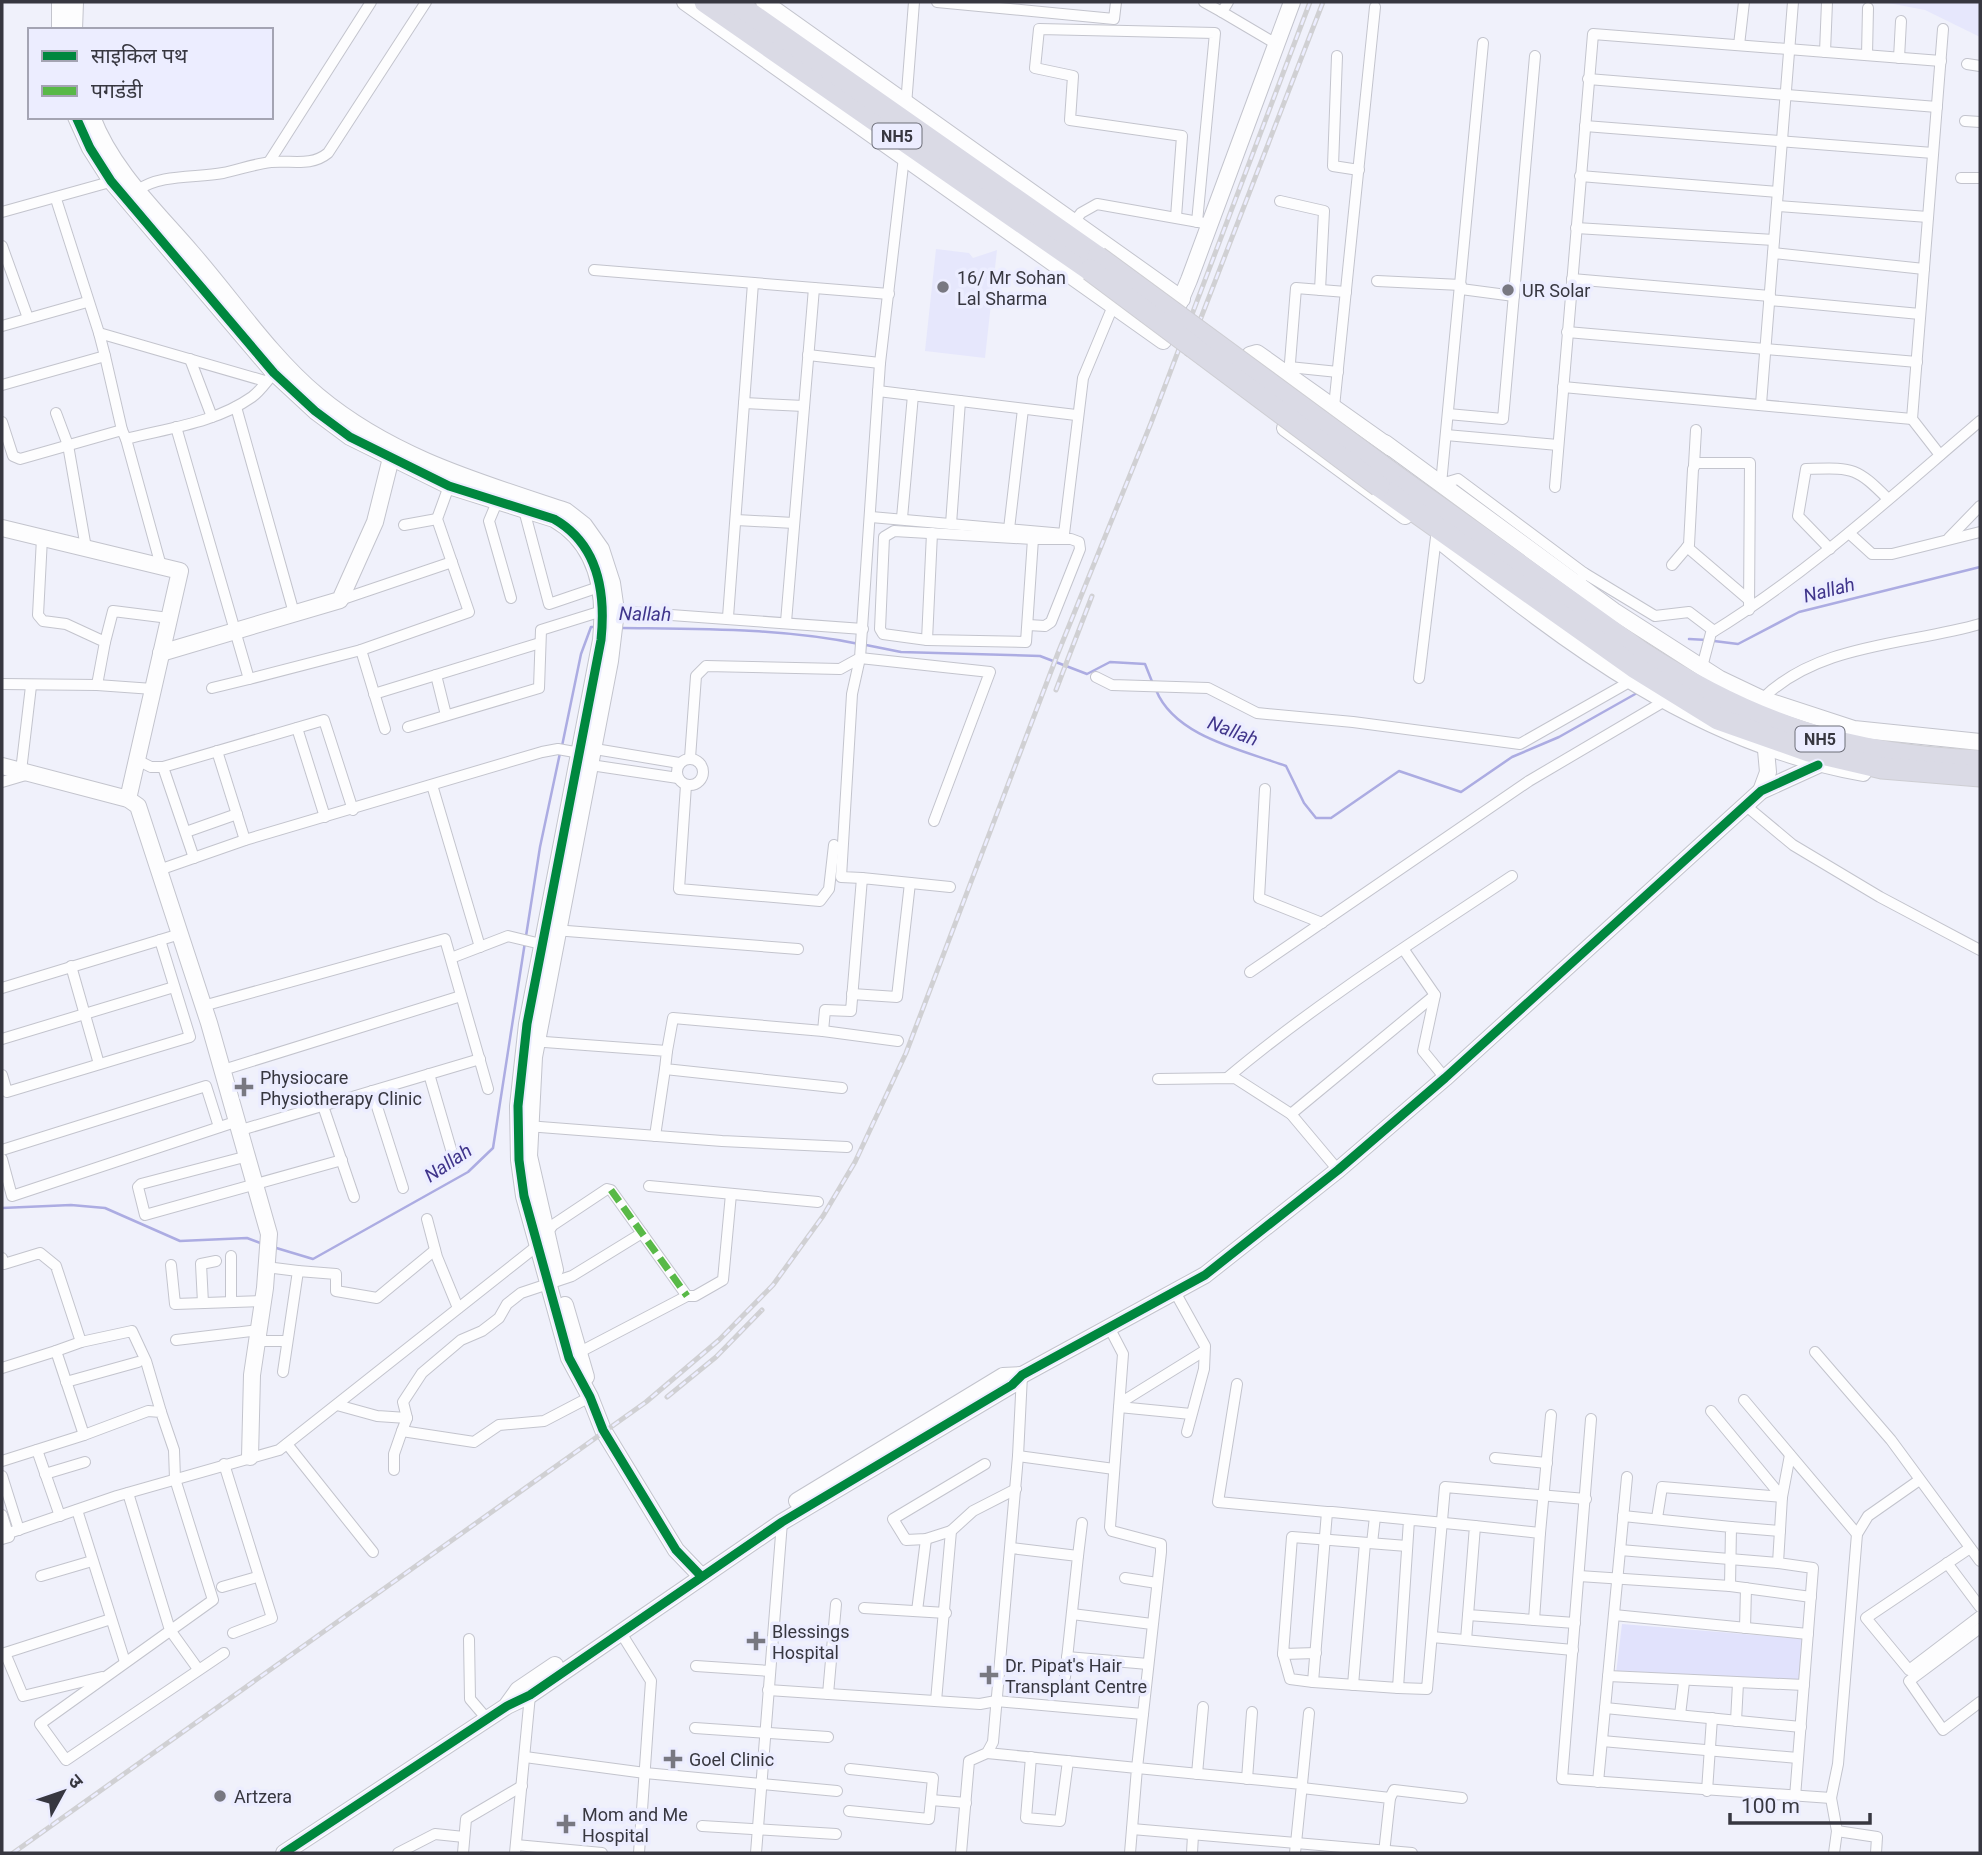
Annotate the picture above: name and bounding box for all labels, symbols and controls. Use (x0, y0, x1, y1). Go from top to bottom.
legend (28, 28, 273, 119)
text: साइकिल पथ (91, 44, 188, 68)
text: पगडंडी (91, 79, 143, 103)
road number: NH5 (872, 124, 922, 148)
place label: 16/ Mr Sohan Lal Sharma (957, 267, 1066, 309)
marker: 16/ Mr Sohan Lal Sharma (935, 279, 951, 295)
place label: UR Solar (1522, 280, 1590, 301)
marker: UR Solar (1500, 282, 1516, 298)
water label: Nallah (1801, 573, 1857, 607)
water label: Nallah (619, 602, 671, 626)
water label: Nallah (1204, 711, 1262, 751)
road number: NH5 (1796, 726, 1844, 752)
place label: Physiocare Physiotherapy Clinic (260, 1067, 422, 1109)
marker: Physiocare Physiotherapy Clinic (234, 1077, 254, 1097)
water label: Nallah (420, 1139, 476, 1187)
place label: Blessings Hospital (772, 1621, 849, 1663)
marker: Blessings Hospital (746, 1631, 766, 1651)
place label: Dr. Pipat's Hair Transplant Centre (1005, 1655, 1147, 1697)
marker: Dr. Pipat's Hair Transplant Centre (979, 1665, 999, 1685)
marker: Goel Clinic (663, 1749, 683, 1769)
place label: Goel Clinic (689, 1749, 774, 1770)
north arrow (28, 1757, 98, 1827)
text: उ (63, 1770, 89, 1794)
scale bar (1730, 1782, 1870, 1826)
place label: Artzera (234, 1786, 292, 1807)
marker: Artzera (212, 1788, 228, 1804)
text: 100 m (1741, 1794, 1800, 1818)
place label: Mom and Me Hospital (582, 1804, 688, 1846)
marker: Mom and Me Hospital (556, 1814, 576, 1834)

